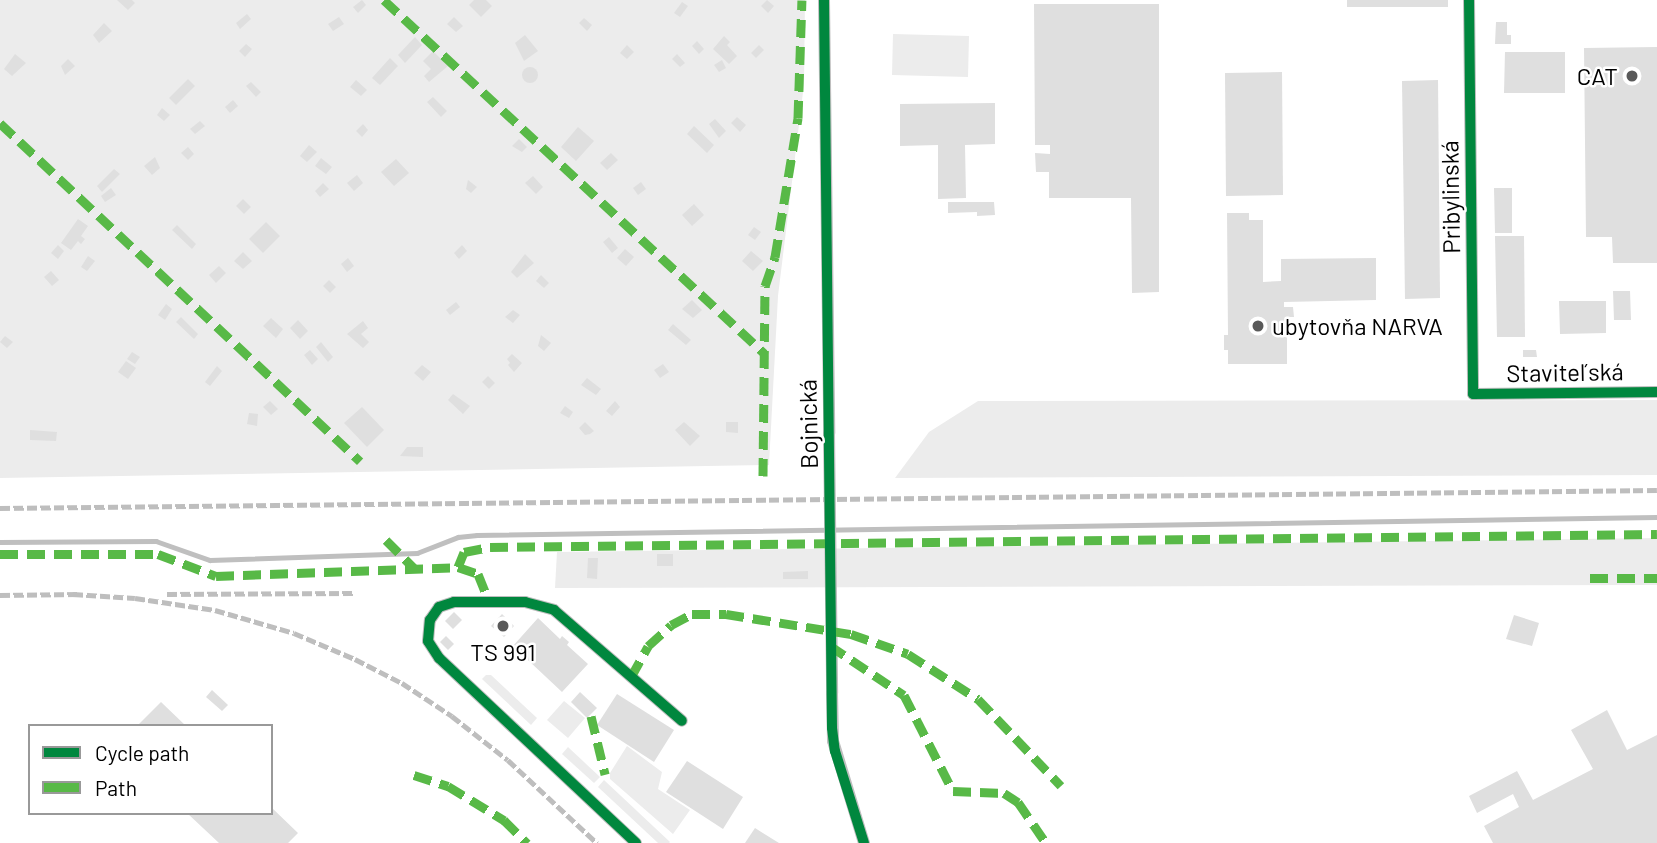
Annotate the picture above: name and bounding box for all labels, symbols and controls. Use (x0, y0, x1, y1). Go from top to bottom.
place label: CAT (1577, 62, 1618, 90)
marker: CAT (1624, 68, 1640, 84)
street label: Pribylinská (1435, 140, 1465, 254)
place label: ubytovňa NARVA (1272, 312, 1443, 340)
marker: ubytovňa NARVA (1250, 318, 1266, 334)
street label: Staviteľská (1506, 357, 1624, 387)
street label: Bojnická (793, 379, 823, 469)
marker: TS 991 (495, 618, 511, 634)
place label: TS 991 (470, 638, 536, 666)
legend (28, 724, 273, 815)
text: Cycle path (95, 740, 189, 765)
text: Path (95, 775, 137, 800)

